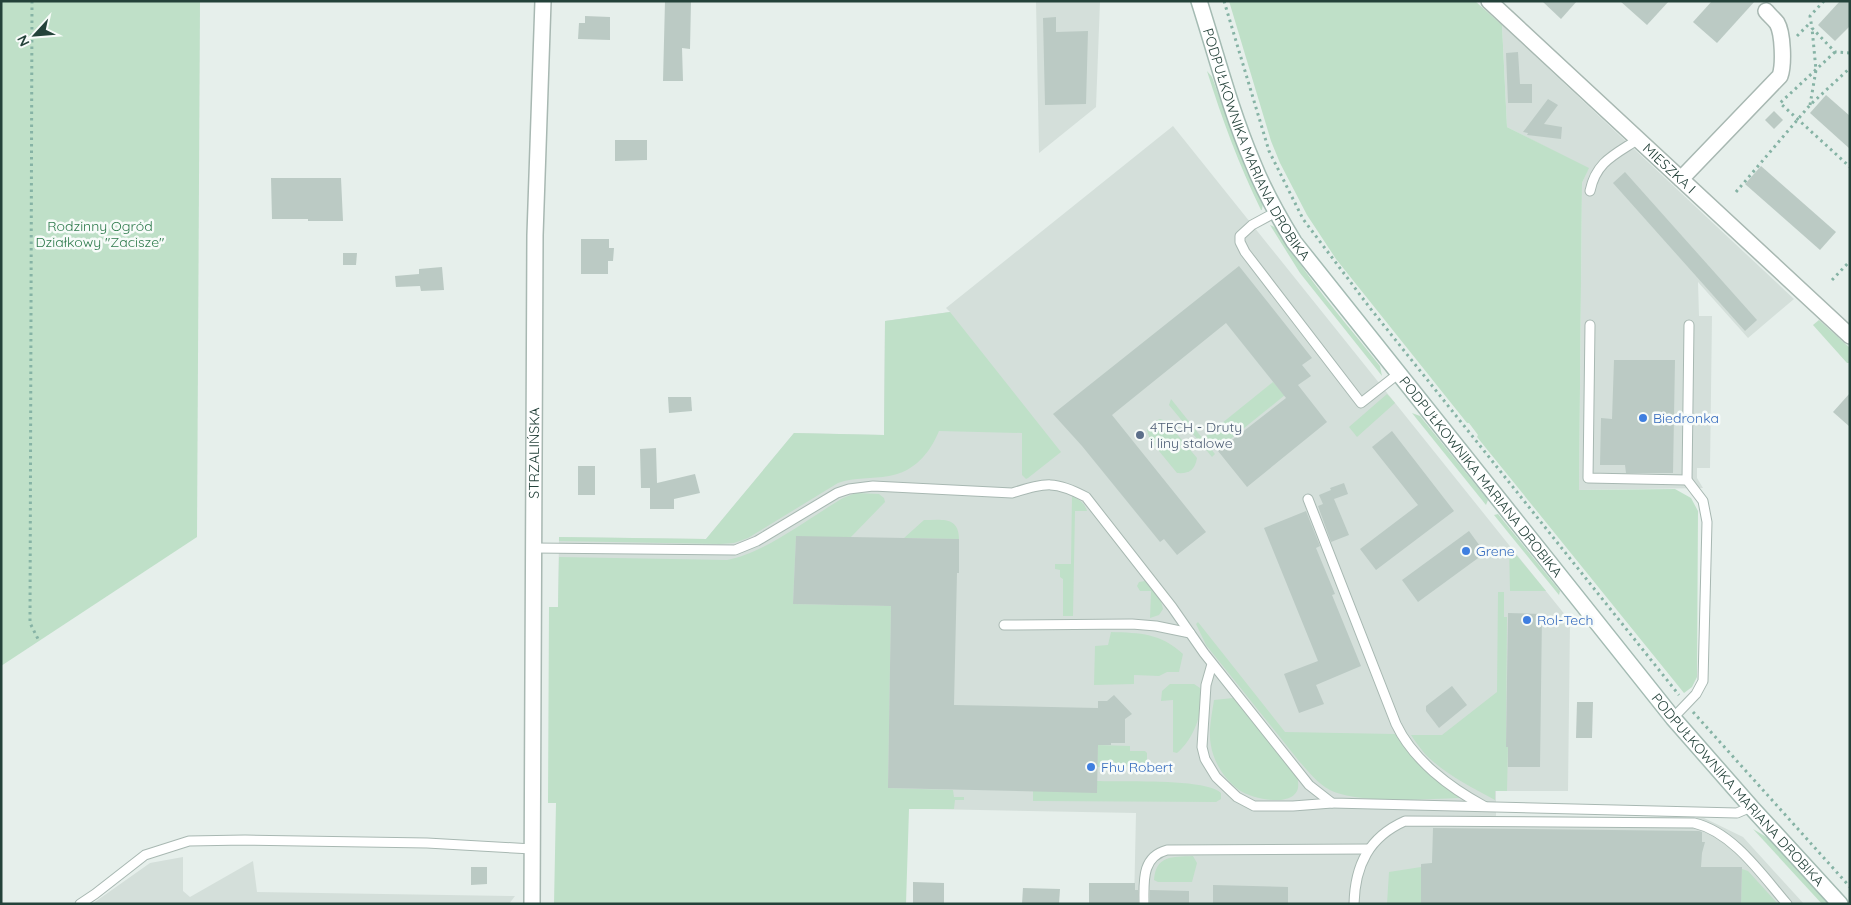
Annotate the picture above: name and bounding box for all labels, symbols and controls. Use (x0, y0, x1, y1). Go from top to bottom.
north arrow (10, 10, 60, 60)
street label: PODPUŁKOWNIKA MARIANA DROBIKA (1199, 26, 1314, 264)
text: N (13, 32, 34, 49)
street label: MIESZKA I (1639, 139, 1700, 197)
park label: Rodzinny Ogród Działkowy "Zacisze" (36, 217, 164, 251)
street label: PODPUŁKOWNIKA MARIANA DROBIKA (1395, 373, 1566, 581)
street label: STRZALIŃSKA (525, 407, 543, 499)
place label: Biedronka (1653, 409, 1719, 427)
marker: Biedronka (1637, 412, 1649, 424)
place label: 4TECH - Druty i liny stalowe (1150, 418, 1242, 452)
marker: 4TECH - Druty i liny stalowe (1134, 429, 1146, 441)
place label: Grene (1476, 542, 1515, 560)
marker: Grene (1460, 545, 1472, 557)
place label: Rol-Tech (1537, 611, 1593, 629)
marker: Rol-Tech (1521, 614, 1533, 626)
street label: PODPUŁKOWNIKA MARIANA DROBIKA (1648, 689, 1828, 890)
place label: Fhu Robert (1101, 758, 1173, 776)
marker: Fhu Robert (1085, 761, 1097, 773)

